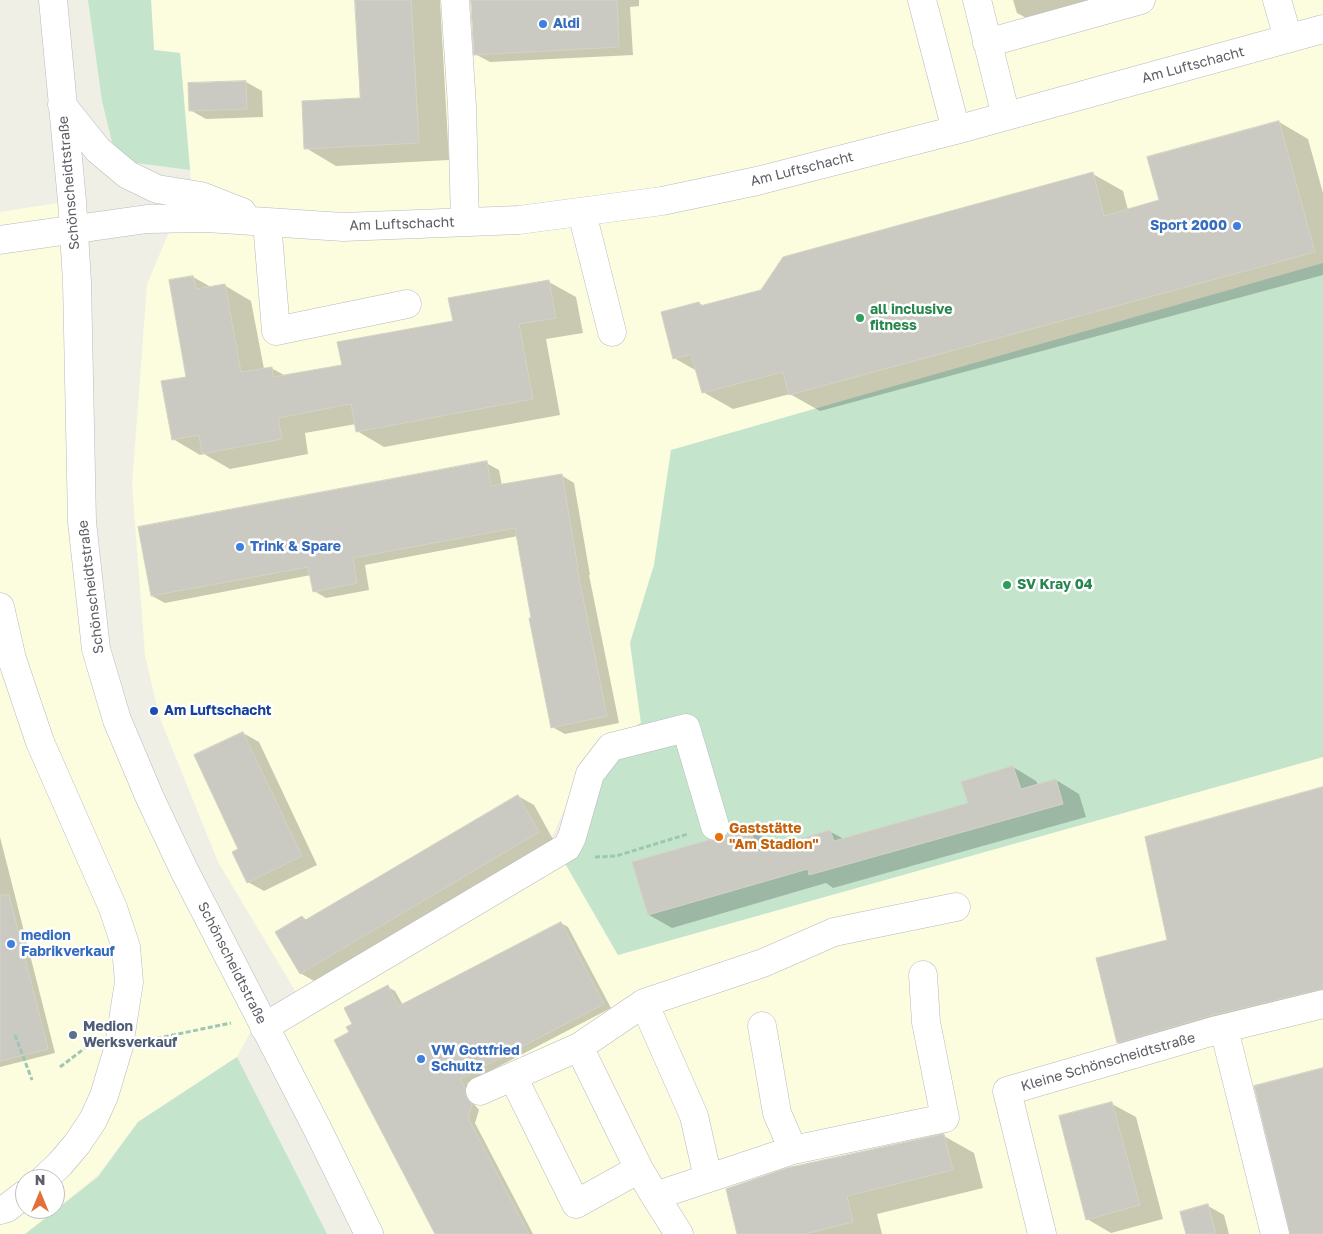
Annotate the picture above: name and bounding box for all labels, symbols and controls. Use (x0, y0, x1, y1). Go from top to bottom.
place label: Aldi (553, 16, 580, 32)
marker: Aldi (537, 18, 549, 30)
street label: Am Luftschacht (1140, 43, 1246, 87)
street label: Schönscheidtstraße (55, 115, 83, 251)
street label: Am Luftschacht (749, 148, 855, 190)
street label: Am Luftschacht (349, 214, 455, 234)
place label: Sport 2000 (1150, 218, 1227, 234)
marker: Sport 2000 (1231, 220, 1243, 232)
place label: all inclusive fitness (870, 302, 952, 334)
marker: all inclusive fitness (854, 312, 866, 324)
street label: Schönscheidtstraße (74, 519, 108, 655)
place label: Trink & Spare (250, 539, 341, 555)
marker: Trink & Spare (234, 541, 246, 553)
place label: SV Kray 04 (1017, 577, 1093, 593)
marker: SV Kray 04 (1001, 579, 1013, 591)
place label: Am Luftschacht (164, 703, 271, 719)
marker: Am Luftschacht (148, 705, 160, 717)
place label: Gaststätte "Am Stadion" (729, 821, 819, 854)
marker: Gaststätte "Am Stadion" (713, 831, 725, 843)
street label: Schönscheidtstraße (194, 899, 270, 1027)
place label: medion Fabrikverkauf (21, 928, 115, 960)
marker: medion Fabrikverkauf (5, 938, 17, 950)
place label: Medion Werksverkauf (83, 1019, 177, 1052)
marker: Medion Werksverkauf (67, 1029, 79, 1041)
street label: Kleine Schönscheidtstraße (1019, 1029, 1197, 1095)
place label: VW Gottfried Schultz (431, 1043, 520, 1076)
marker: VW Gottfried Schultz (415, 1053, 427, 1065)
north arrow (15, 1169, 65, 1219)
text: N (35, 1171, 45, 1188)

